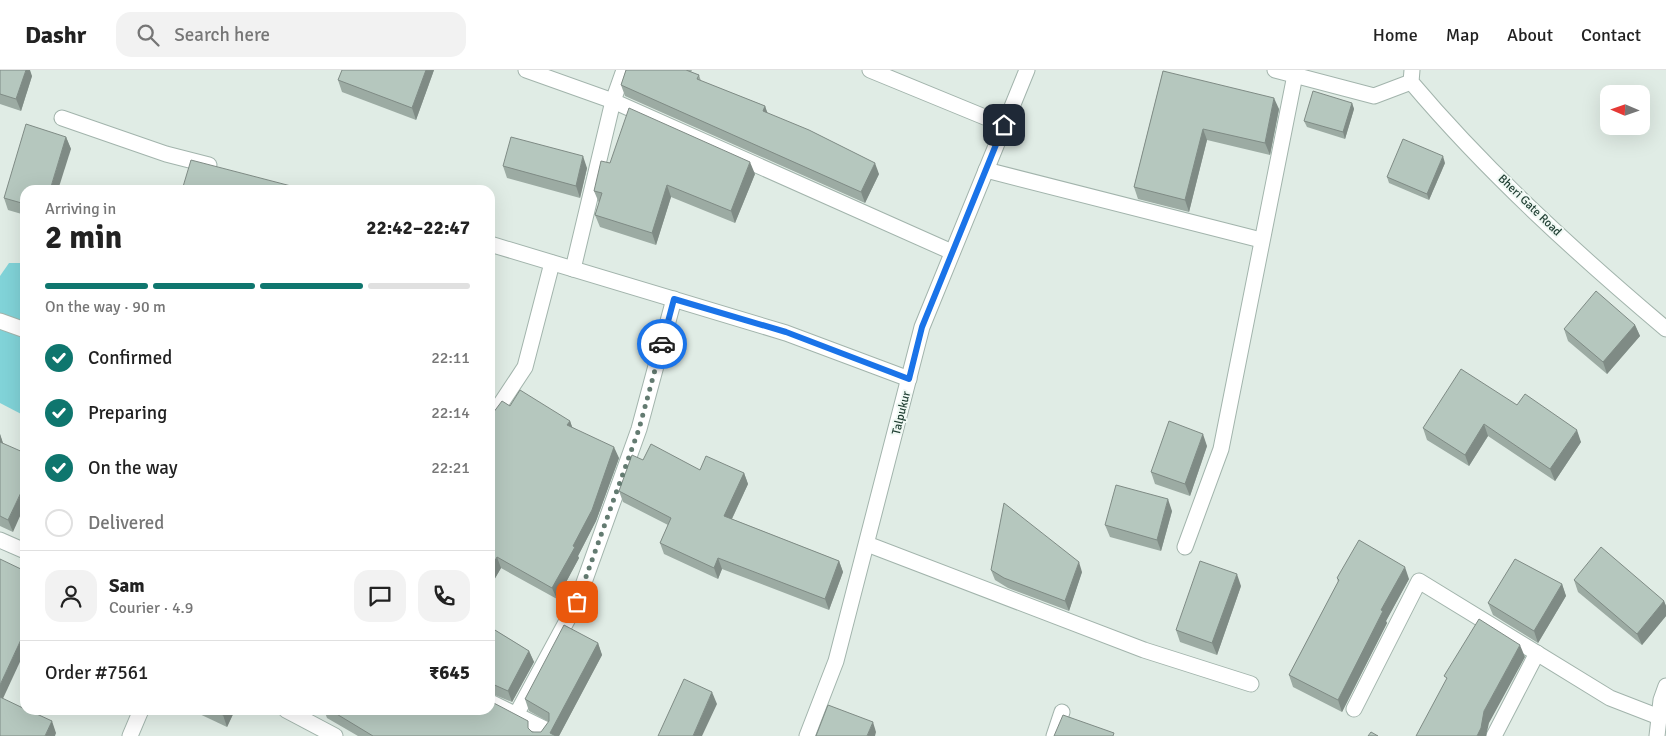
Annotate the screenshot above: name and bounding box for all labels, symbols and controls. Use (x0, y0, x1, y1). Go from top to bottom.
search box (116, 12, 466, 57)
text: Dashr (25, 20, 86, 50)
icon: search (134, 21, 162, 49)
text: Search here (174, 23, 270, 47)
text: Home (1373, 24, 1418, 46)
text: Map (1446, 24, 1479, 46)
text: About (1507, 24, 1553, 46)
text: Contact (1581, 24, 1641, 46)
north arrow (1600, 85, 1650, 135)
map controls (1600, 85, 1650, 135)
pin (983, 104, 1025, 146)
icon: home (990, 111, 1018, 139)
street label: Bheri Gate Road (1495, 171, 1565, 239)
text: Arriving in (45, 199, 116, 219)
text: 22:42–22:47 (366, 216, 470, 240)
text: 2 min (45, 218, 122, 257)
text: On the way · 90 m (45, 297, 166, 317)
courier (637, 319, 687, 369)
icon: car (648, 330, 676, 358)
icon: check (45, 344, 73, 372)
text: Confirmed (88, 346, 172, 370)
text: 22:11 (431, 348, 470, 368)
street label: Talpukur (889, 389, 914, 436)
icon: check (45, 399, 73, 427)
text: Preparing (88, 401, 167, 425)
text: 22:14 (431, 403, 470, 423)
icon: check (45, 454, 73, 482)
text: On the way (88, 456, 178, 480)
text: 22:21 (431, 458, 470, 478)
text: Delivered (88, 511, 164, 535)
button: person (45, 570, 97, 622)
button: chat (354, 570, 406, 622)
button: phone (418, 570, 470, 622)
text: Sam (109, 574, 145, 598)
pin (556, 581, 598, 623)
icon: bag (563, 588, 591, 616)
text: Courier · 4.9 (109, 598, 193, 618)
text: Order #7561 (45, 661, 148, 685)
text: ₹645 (429, 661, 470, 685)

